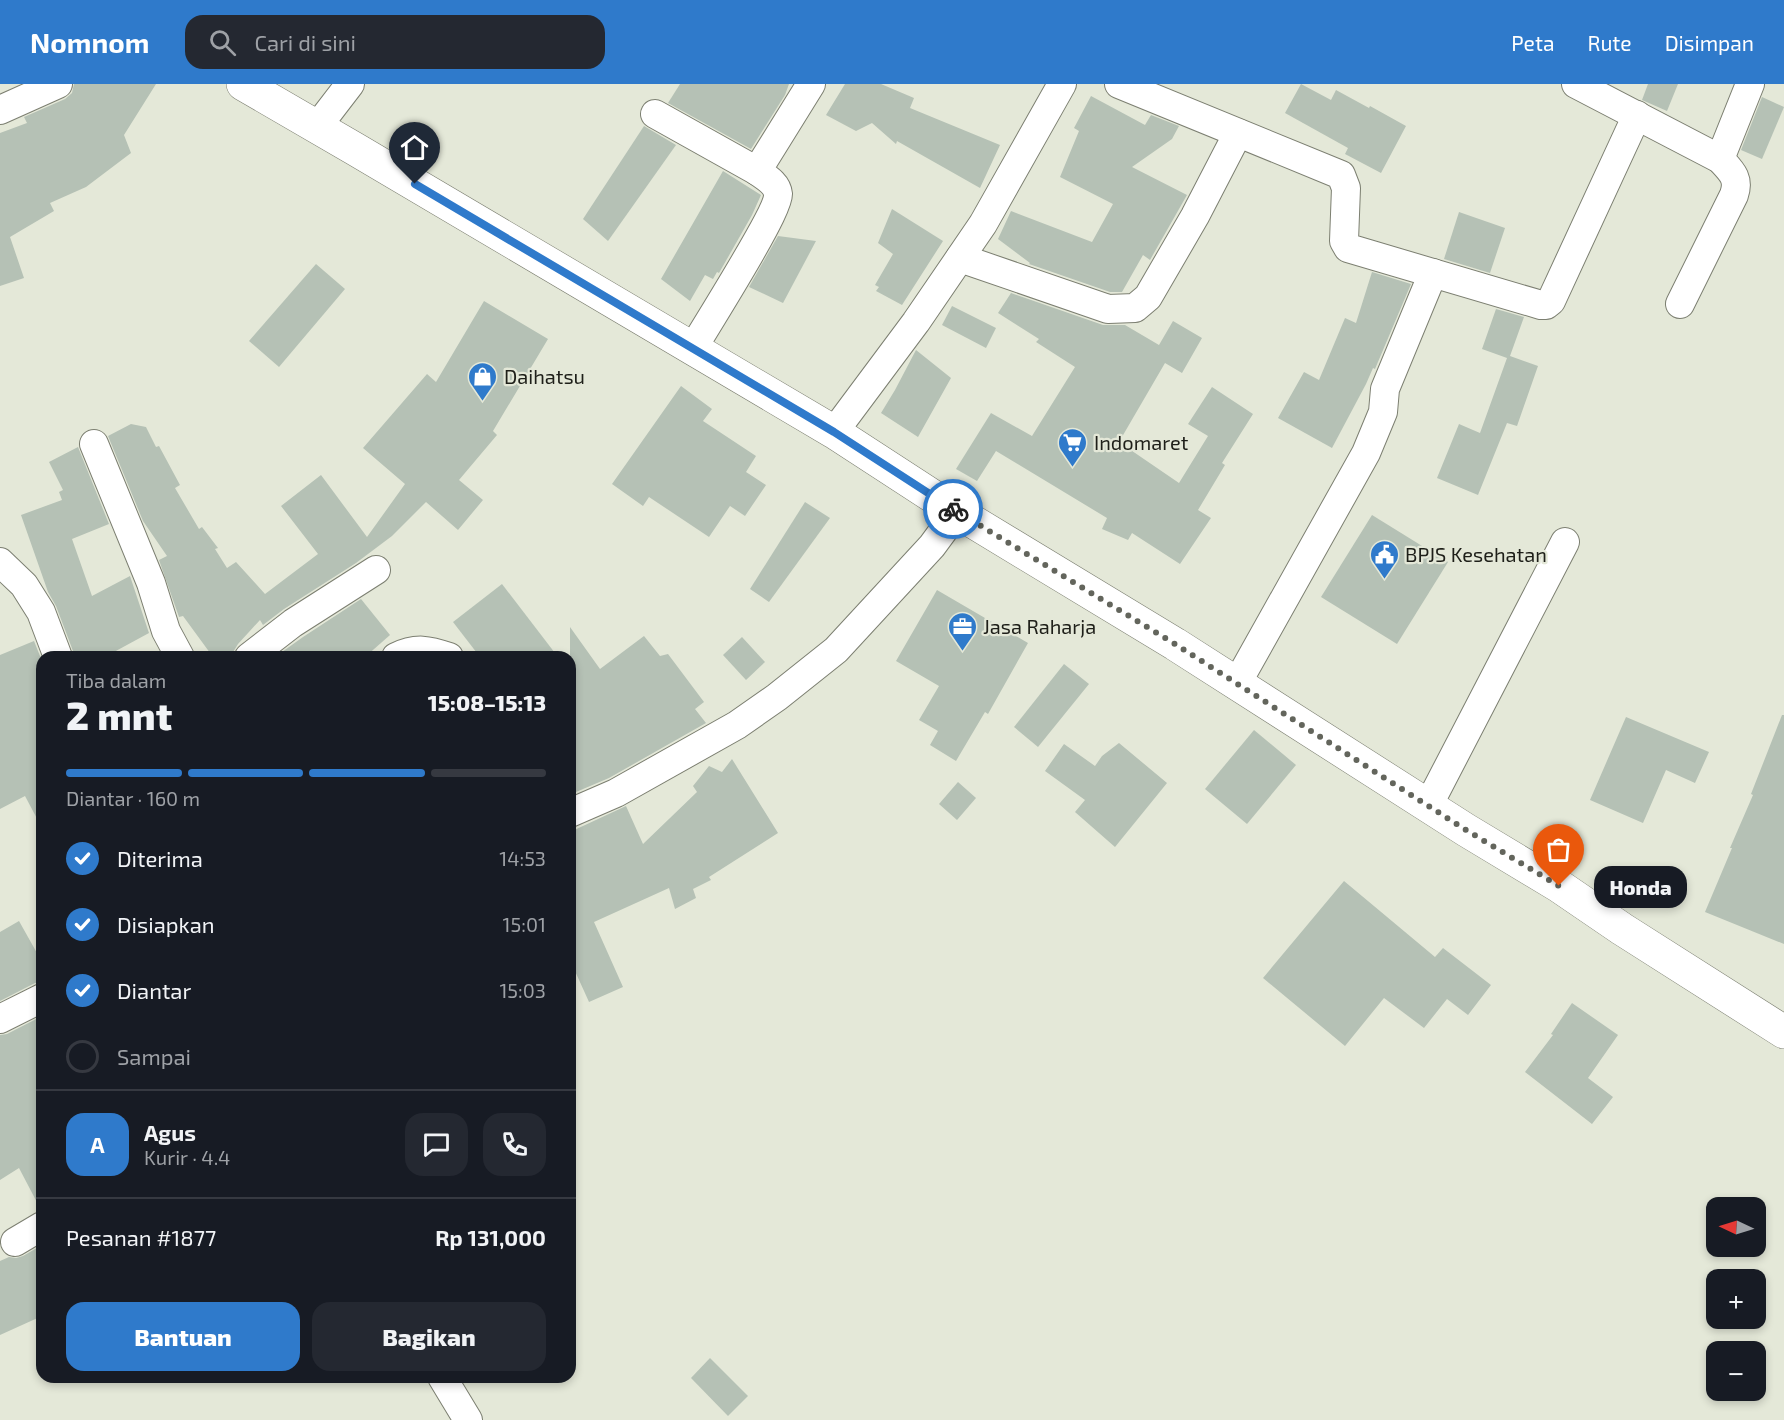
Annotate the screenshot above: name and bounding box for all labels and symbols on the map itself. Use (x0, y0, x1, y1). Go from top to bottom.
pin (389, 122, 440, 184)
shop icon: Daihatsu (467, 360, 499, 402)
place label: Daihatsu (504, 364, 585, 388)
supermarket icon: Indomaret (1057, 426, 1089, 468)
place label: Indomaret (1094, 430, 1189, 454)
courier (923, 479, 983, 539)
public building icon: BPJS Kesehatan (1368, 538, 1400, 580)
place label: BPJS Kesehatan (1405, 542, 1547, 566)
office icon: Jasa Raharja (946, 610, 978, 652)
place label: Jasa Raharja (983, 614, 1096, 638)
pin (1533, 824, 1584, 886)
callout: Honda (1595, 865, 1688, 907)
north arrow (1706, 1197, 1766, 1257)

